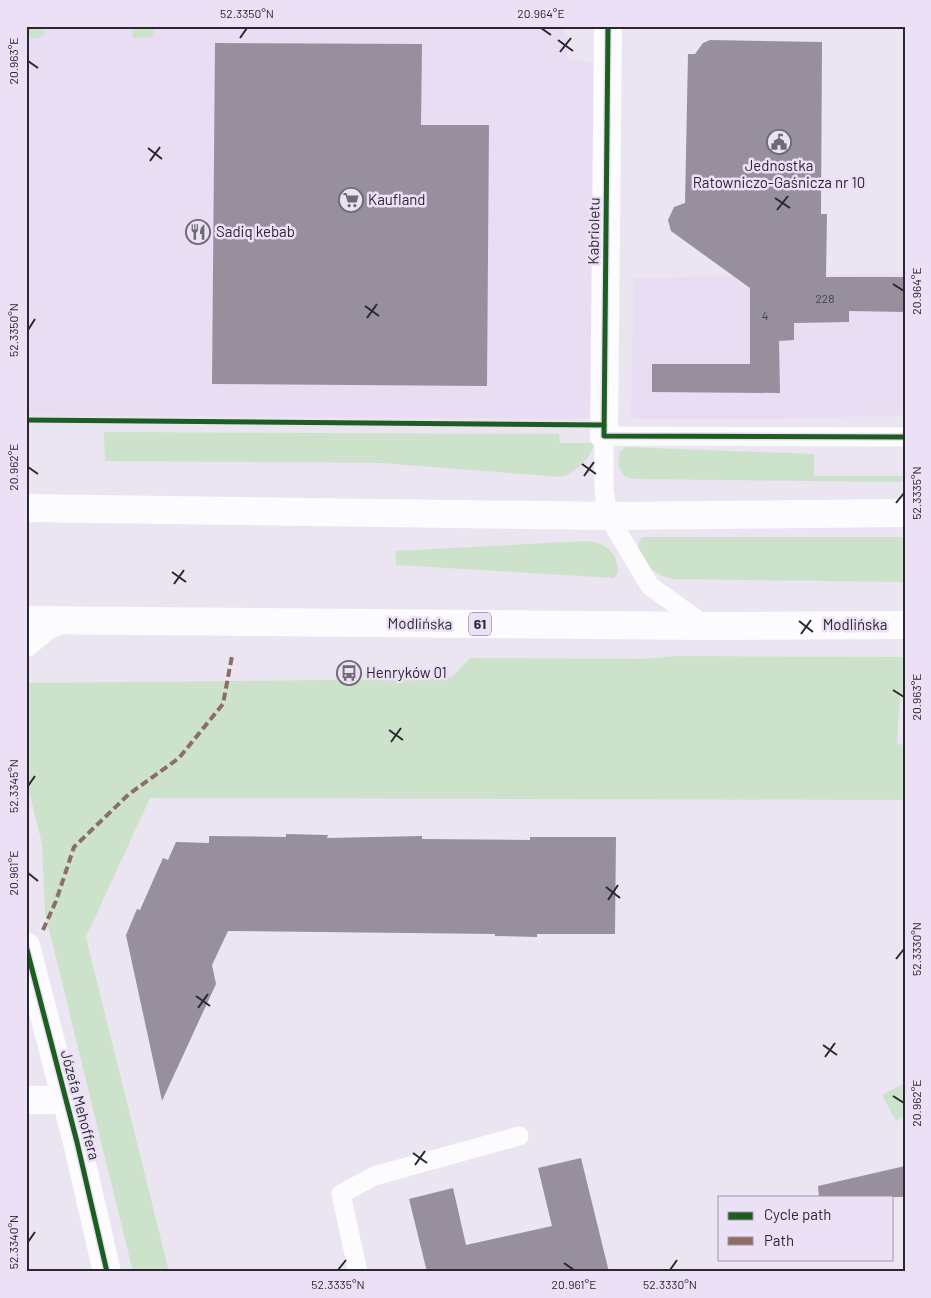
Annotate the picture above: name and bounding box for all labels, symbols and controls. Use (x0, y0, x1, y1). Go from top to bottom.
text: 52.3350°N (220, 6, 274, 20)
text: 20.964°E (517, 6, 565, 20)
text: 20.963°E (6, 38, 20, 85)
public building icon: Jednostka Ratowniczo-Gaśnicza nr 10 (766, 129, 792, 155)
place label: Jednostka Ratowniczo-Gaśnicza nr 10 (693, 156, 865, 191)
supermarket icon: Kaufland (338, 187, 364, 213)
place label: Kaufland (368, 190, 426, 208)
street label: Kabrioletu (583, 197, 603, 265)
restaurant icon: Sadiq kebab (185, 219, 211, 245)
place label: Sadiq kebab (216, 222, 295, 240)
text: 20.964°E (909, 267, 923, 315)
house number: 228 (815, 291, 835, 305)
text: 52.3350°N (6, 303, 20, 357)
house number: 4 (762, 308, 768, 322)
text: 20.962°E (6, 443, 20, 491)
text: 52.3335°N (909, 466, 923, 520)
road number: 61 (469, 612, 491, 636)
street label: Modlińska (388, 613, 453, 633)
street label: Modlińska (823, 615, 887, 633)
bus stop icon: Henryków 01 (336, 660, 362, 686)
place label: Henryków 01 (366, 663, 447, 681)
text: 20.963°E (909, 674, 923, 721)
text: 52.3345°N (6, 759, 20, 813)
text: 20.961°E (6, 851, 20, 895)
text: 52.3330°N (909, 922, 923, 976)
street label: Józefa Mehoffera (58, 1048, 104, 1162)
text: 20.962°E (909, 1079, 923, 1127)
legend (718, 1196, 894, 1260)
text: Cycle path (764, 1205, 831, 1223)
text: 52.3340°N (6, 1215, 20, 1269)
text: Path (764, 1231, 794, 1249)
text: 52.3335°N (311, 1277, 365, 1291)
text: 20.961°E (552, 1277, 596, 1291)
text: 52.3330°N (643, 1277, 697, 1291)

